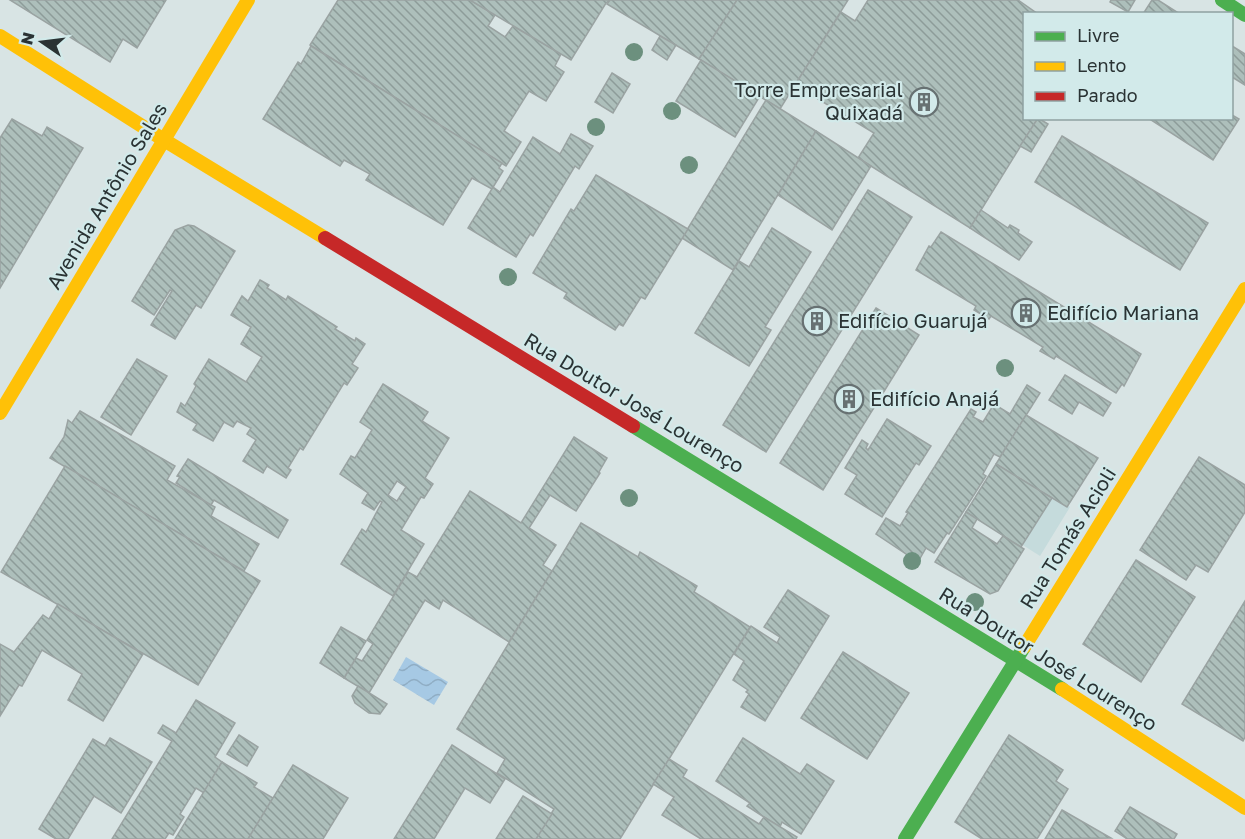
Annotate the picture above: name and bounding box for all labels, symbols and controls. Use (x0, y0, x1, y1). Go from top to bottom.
north arrow (12, 12, 72, 72)
legend (1023, 12, 1233, 120)
text: Livre (1077, 24, 1119, 46)
text: N (16, 30, 39, 47)
text: Lento (1077, 54, 1126, 76)
place label: Torre Empresarial Quixadá (734, 77, 903, 124)
text: Parado (1077, 84, 1138, 106)
building icon: Torre Empresarial Quixadá (908, 86, 940, 118)
street label: Avenida Antônio Sales (41, 98, 171, 293)
building icon: Edifício Mariana (1010, 297, 1042, 329)
place label: Edifício Mariana (1047, 300, 1199, 324)
building icon: Edifício Guarujá (801, 305, 833, 337)
place label: Edifício Guarujá (838, 308, 988, 332)
street label: Rua Doutor José Lourenço (520, 327, 749, 477)
building icon: Edifício Anajá (833, 383, 865, 415)
place label: Edifício Anajá (870, 386, 999, 410)
street label: Rua Tomás Acioli (1014, 462, 1120, 613)
street label: Rua Doutor José Lourenço (935, 581, 1162, 735)

